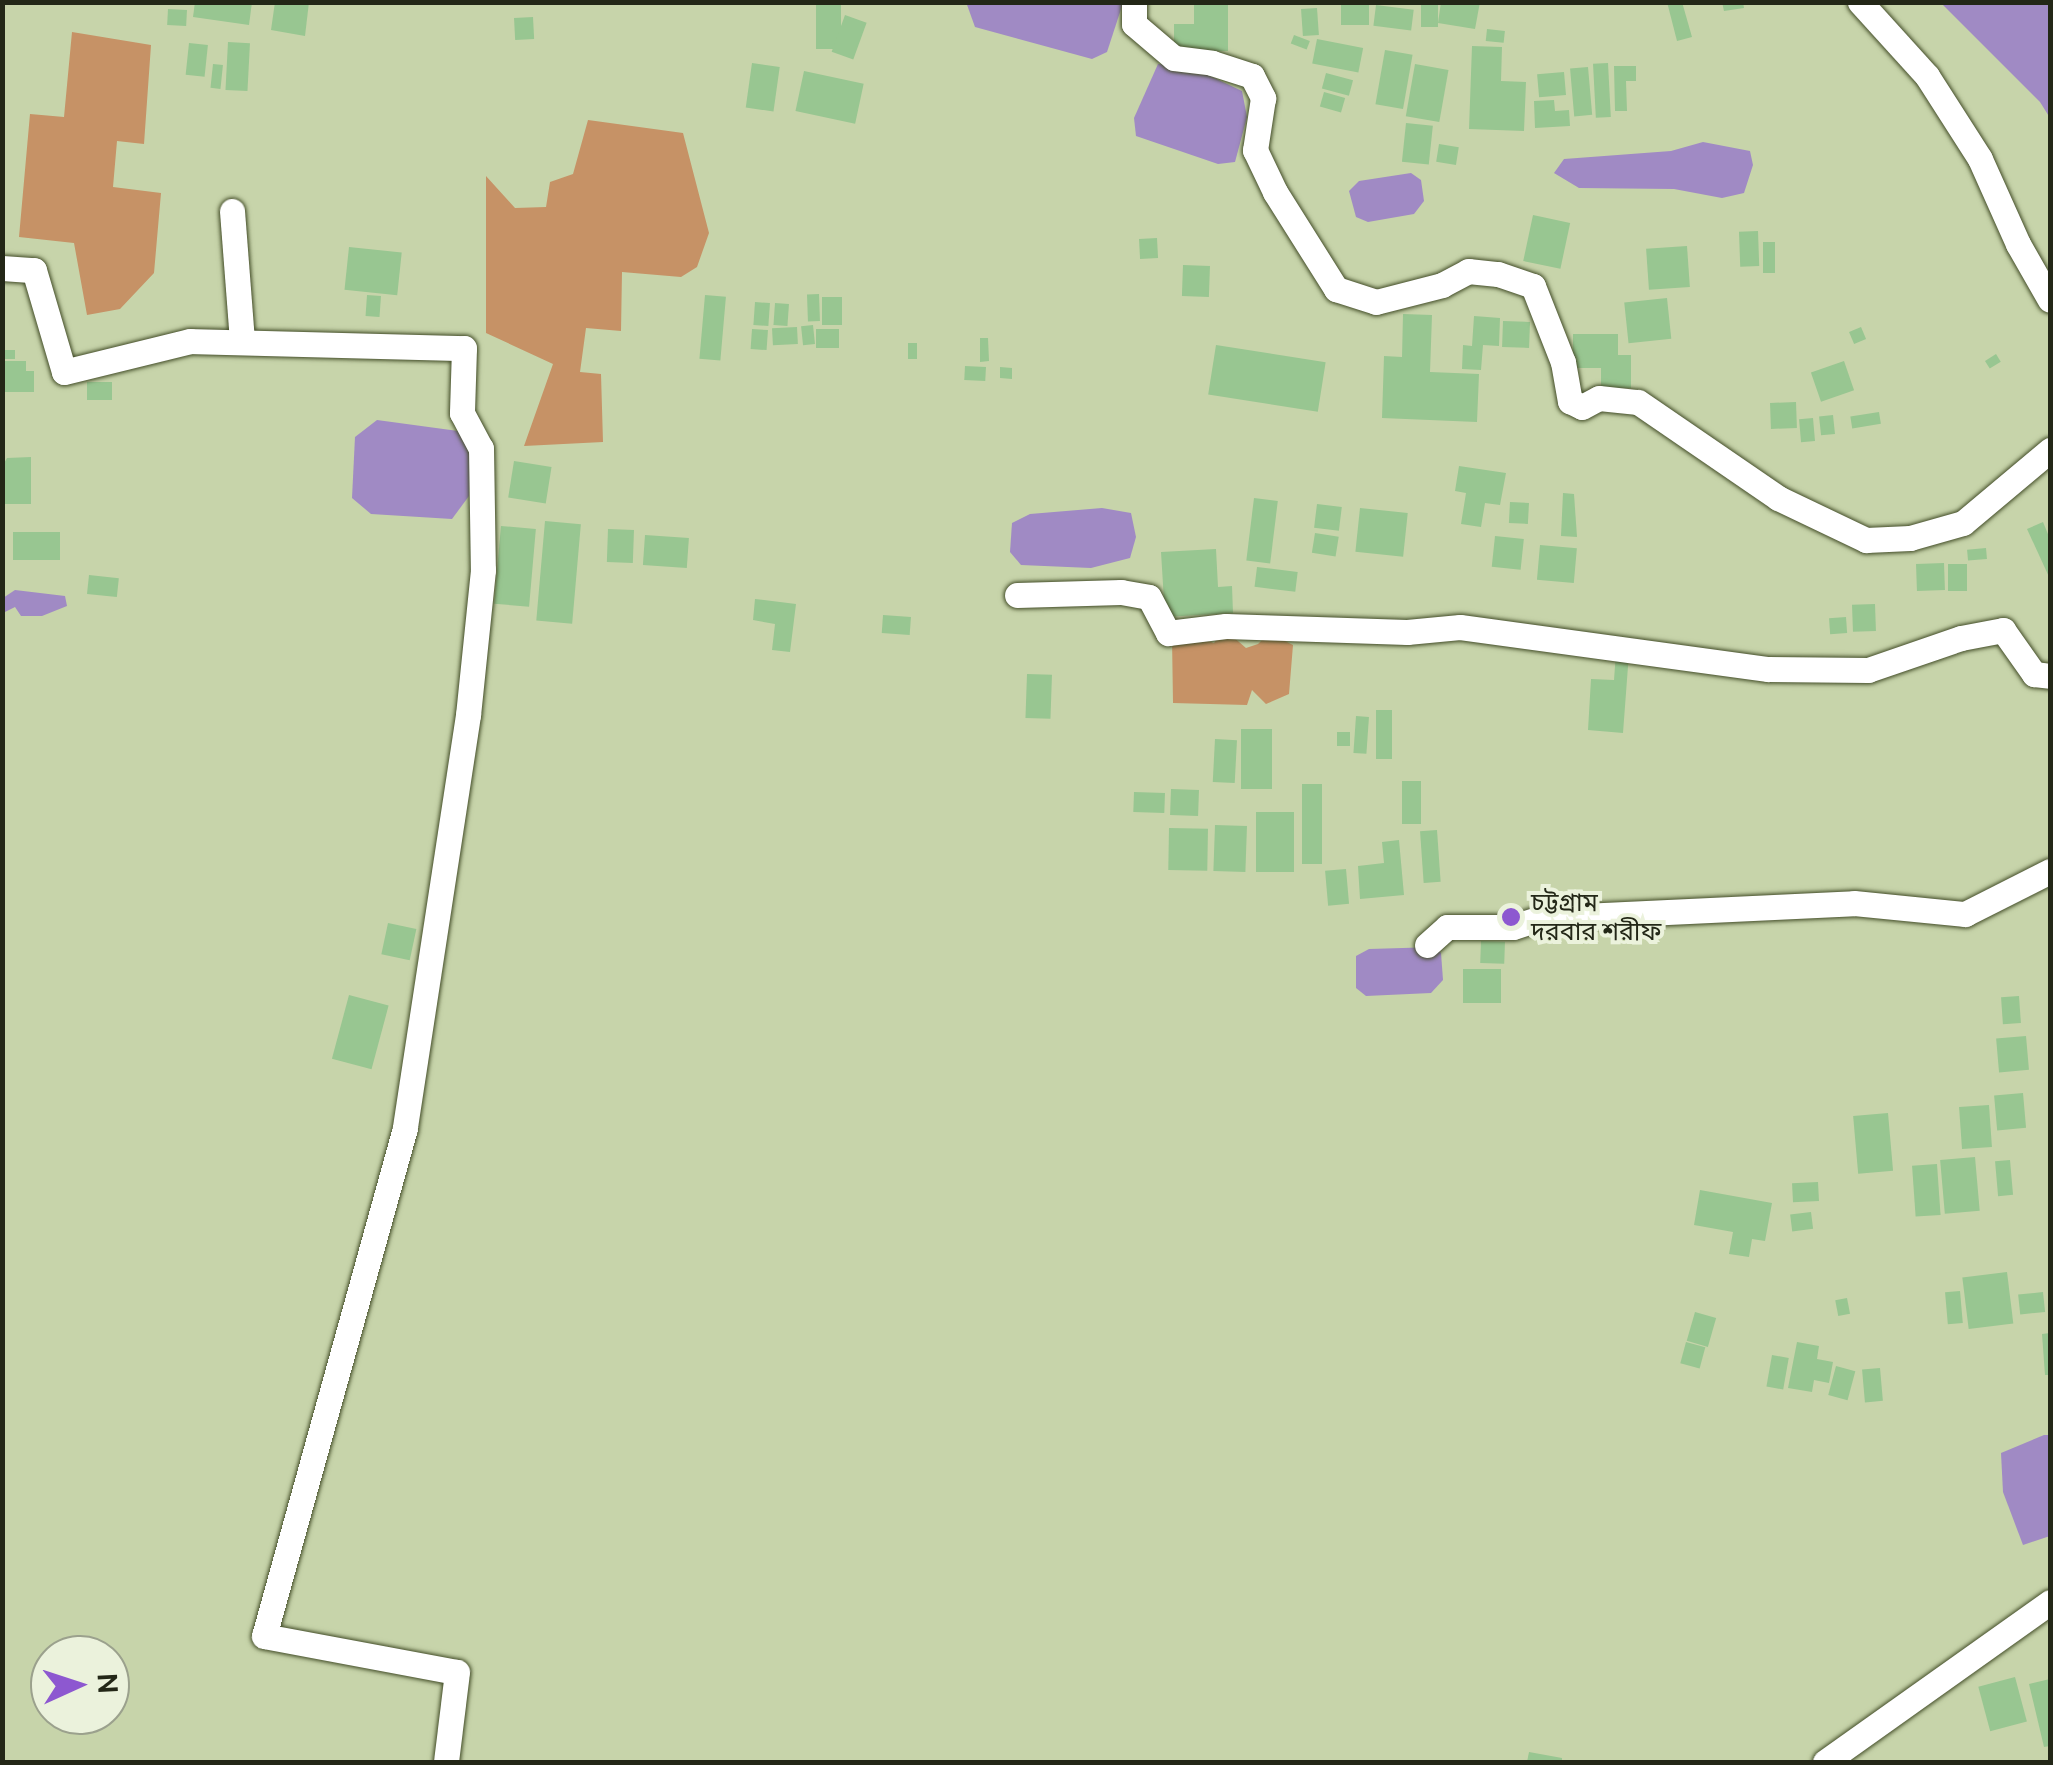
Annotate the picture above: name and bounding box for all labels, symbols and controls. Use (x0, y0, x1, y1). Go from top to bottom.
place label: চট্টগ্রাম দরবার শরীফ (1531, 888, 1661, 947)
marker: চট্টগ্রাম দরবার শরীফ (1500, 906, 1522, 928)
north arrow (30, 1635, 130, 1735)
text: N (92, 1672, 124, 1695)

